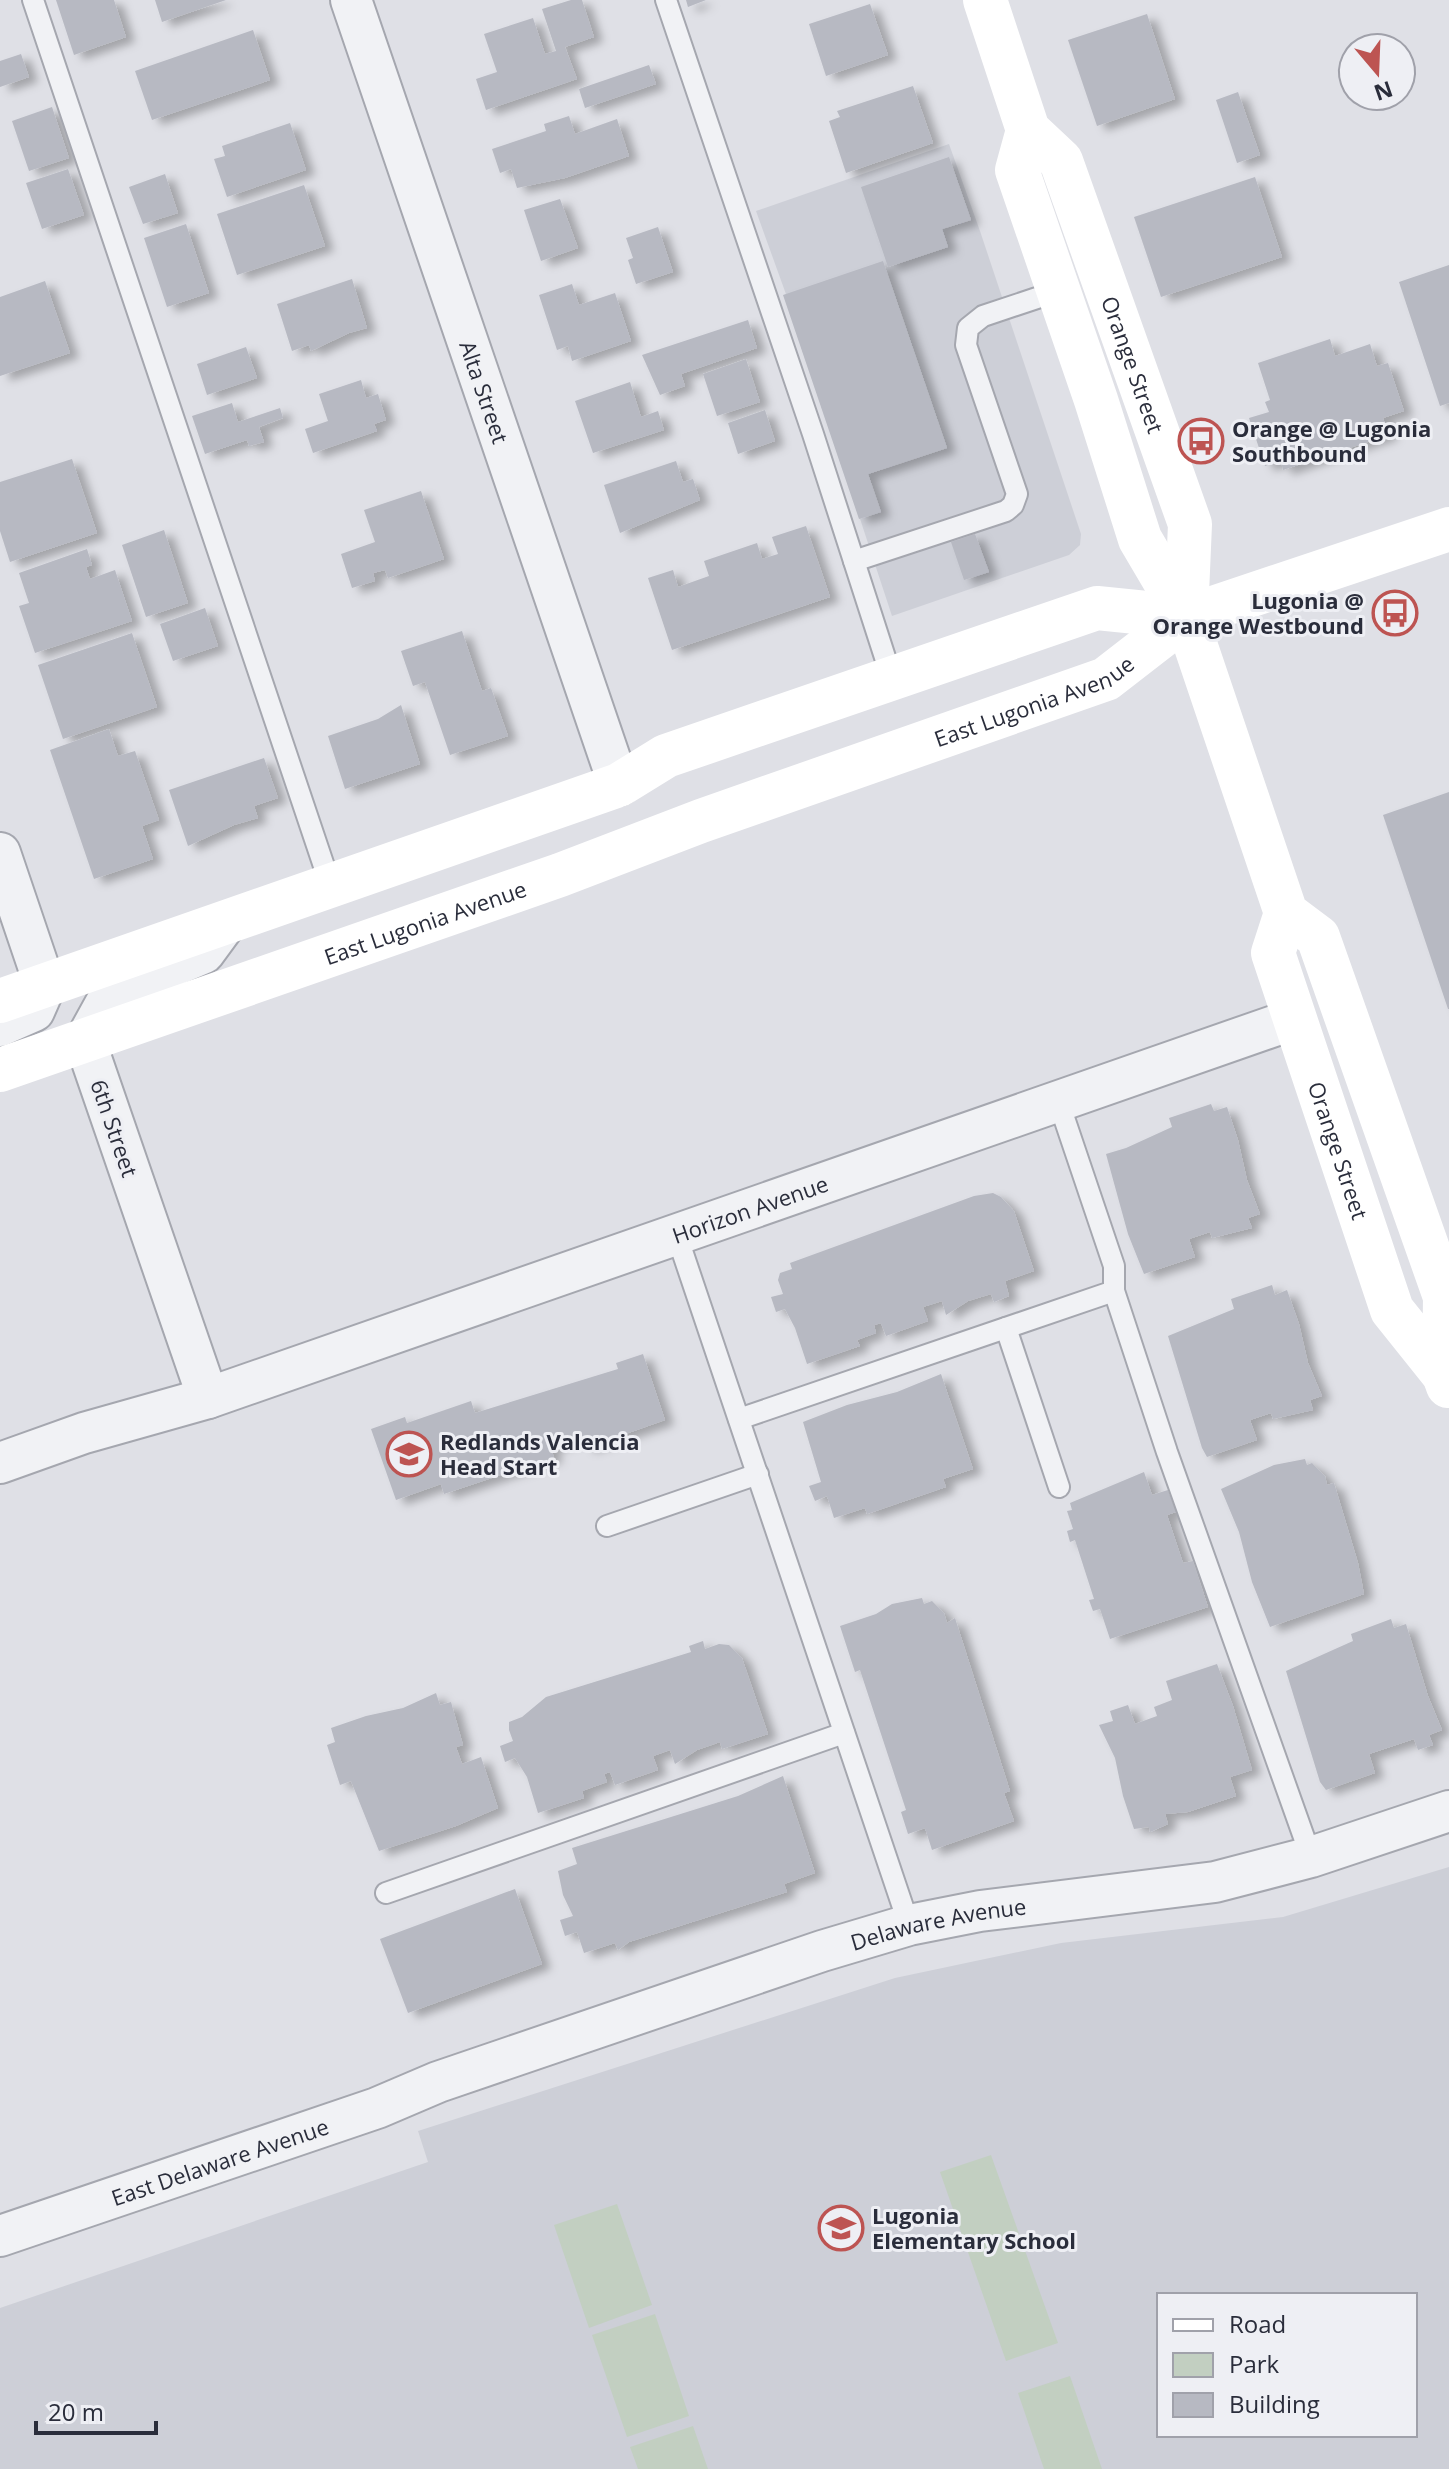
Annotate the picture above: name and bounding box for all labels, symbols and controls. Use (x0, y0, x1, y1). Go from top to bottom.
north arrow (1337, 32, 1417, 112)
text: N (1370, 75, 1397, 109)
street label: Orange Street (1095, 292, 1171, 437)
street label: Alta Street (453, 336, 516, 447)
place label: Orange @ Lugonia Southbound (1232, 413, 1431, 468)
bus stop icon: Orange @ Lugonia Southbound (1177, 417, 1225, 465)
place label: Lugonia @ Orange Westbound (1152, 585, 1364, 640)
bus stop icon: Lugonia @ Orange Westbound (1371, 589, 1419, 637)
street label: East Lugonia Avenue (930, 648, 1140, 753)
street label: East Lugonia Avenue (320, 873, 530, 971)
street label: 6th Street (84, 1075, 146, 1181)
street label: Orange Street (1302, 1078, 1376, 1223)
street label: Horizon Avenue (668, 1168, 832, 1250)
place label: Redlands Valencia Head Start (440, 1426, 640, 1481)
school or university icon: Redlands Valencia Head Start (385, 1430, 433, 1478)
street label: Delaware Avenue (847, 1890, 1028, 1957)
street label: East Delaware Avenue (107, 2111, 332, 2212)
place label: Lugonia Elementary School (872, 2200, 1076, 2255)
school or university icon: Lugonia Elementary School (817, 2204, 865, 2252)
legend (1157, 2293, 1417, 2437)
text: Road (1229, 2307, 1286, 2340)
text: Park (1229, 2347, 1280, 2380)
scale bar (36, 2385, 156, 2435)
text: Building (1229, 2387, 1320, 2420)
text: 20 m (48, 2395, 104, 2428)

